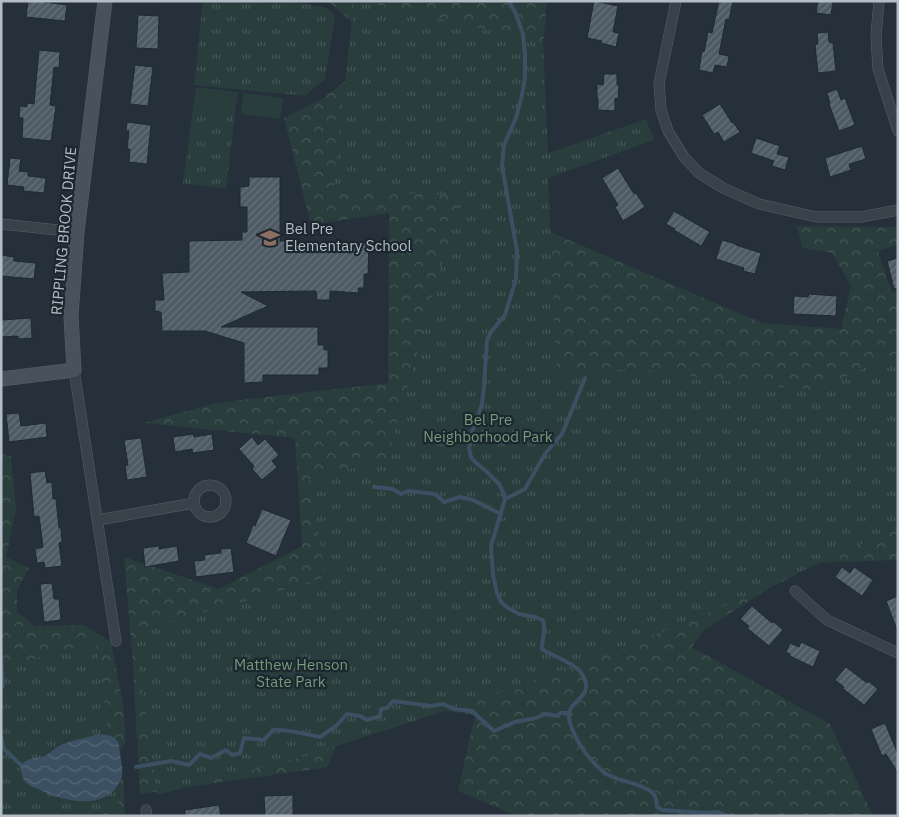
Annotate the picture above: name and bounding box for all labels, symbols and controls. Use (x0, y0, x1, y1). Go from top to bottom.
street label: RIPPLING BROOK DRIVE (47, 146, 80, 316)
place label: Bel Pre Elementary School (285, 219, 412, 255)
school or university icon: Bel Pre Elementary School (259, 227, 281, 249)
park label: Bel Pre Neighborhood Park (423, 410, 553, 446)
park label: Matthew Henson State Park (234, 655, 348, 691)

